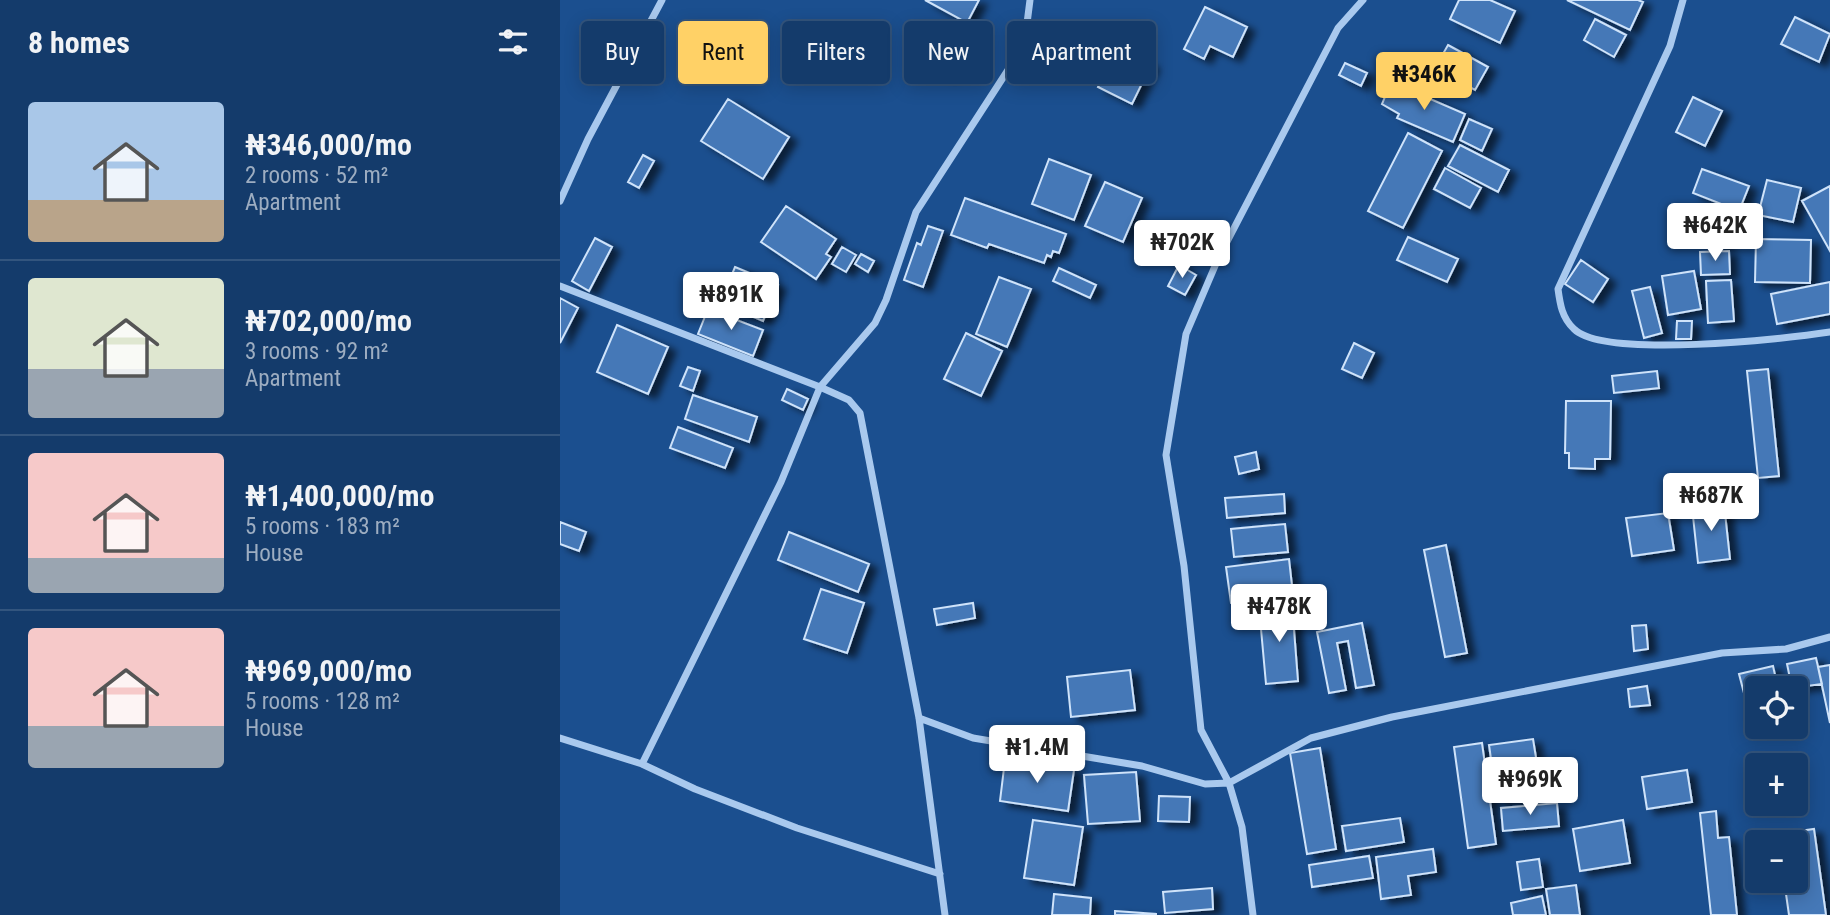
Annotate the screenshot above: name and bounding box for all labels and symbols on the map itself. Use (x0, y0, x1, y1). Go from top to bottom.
pin: ₦346K (1375, 52, 1473, 112)
pin: ₦642K (1666, 204, 1764, 263)
pin: ₦702K (1133, 220, 1231, 280)
pin: ₦891K (682, 272, 780, 332)
pin: ₦687K (1662, 474, 1760, 533)
pin: ₦478K (1230, 584, 1328, 644)
pin: ₦1.4M (988, 726, 1086, 785)
pin: ₦969K (1481, 758, 1579, 817)

